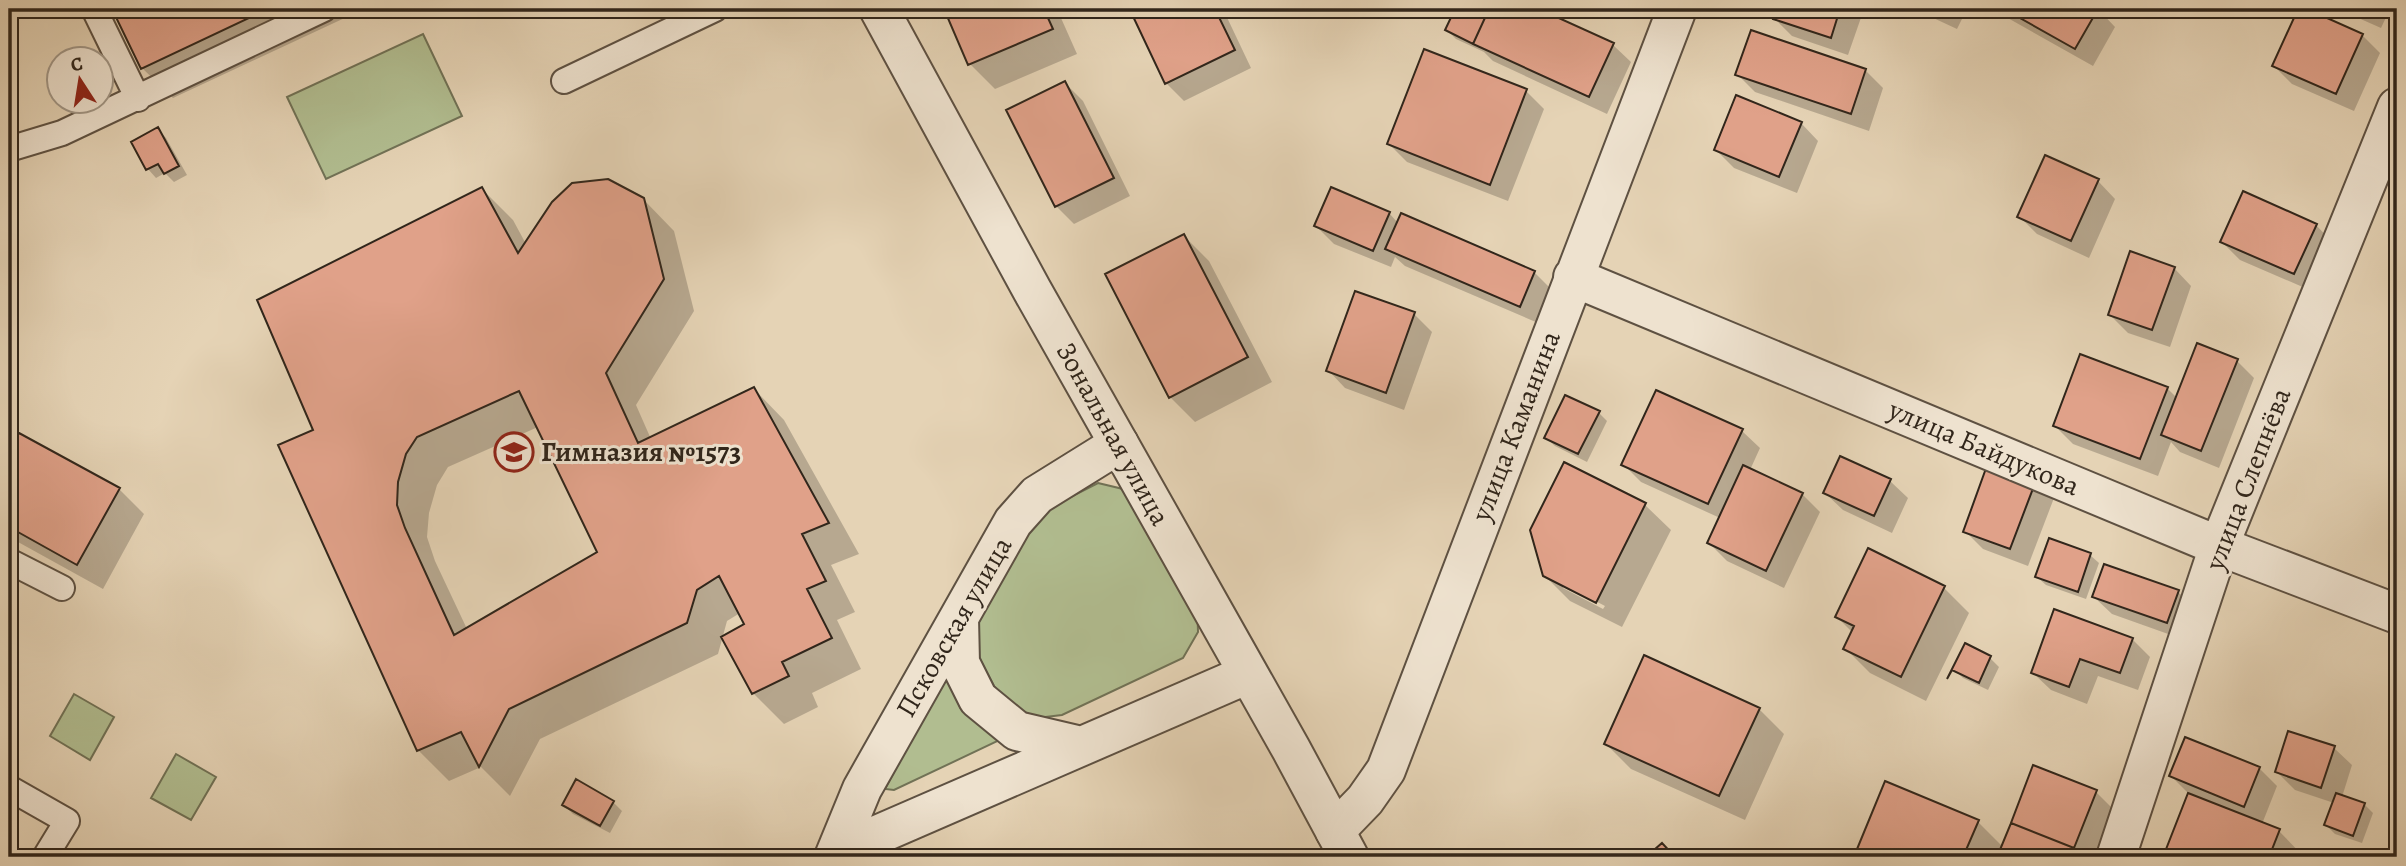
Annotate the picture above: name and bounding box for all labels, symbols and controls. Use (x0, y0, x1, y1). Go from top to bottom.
north arrow (46, 46, 116, 116)
text: С (68, 50, 85, 78)
street label: улица Каманина (1462, 325, 1570, 528)
street label: Зональная улица (1047, 336, 1179, 532)
street label: улица Слепнёва (2195, 382, 2300, 577)
street label: улица Байдукова (1882, 390, 2085, 505)
school or university icon: Гимназия №1573 (493, 431, 535, 473)
place label: Гимназия №1573 (541, 433, 741, 471)
street label: Псковская улица (887, 530, 1021, 724)

